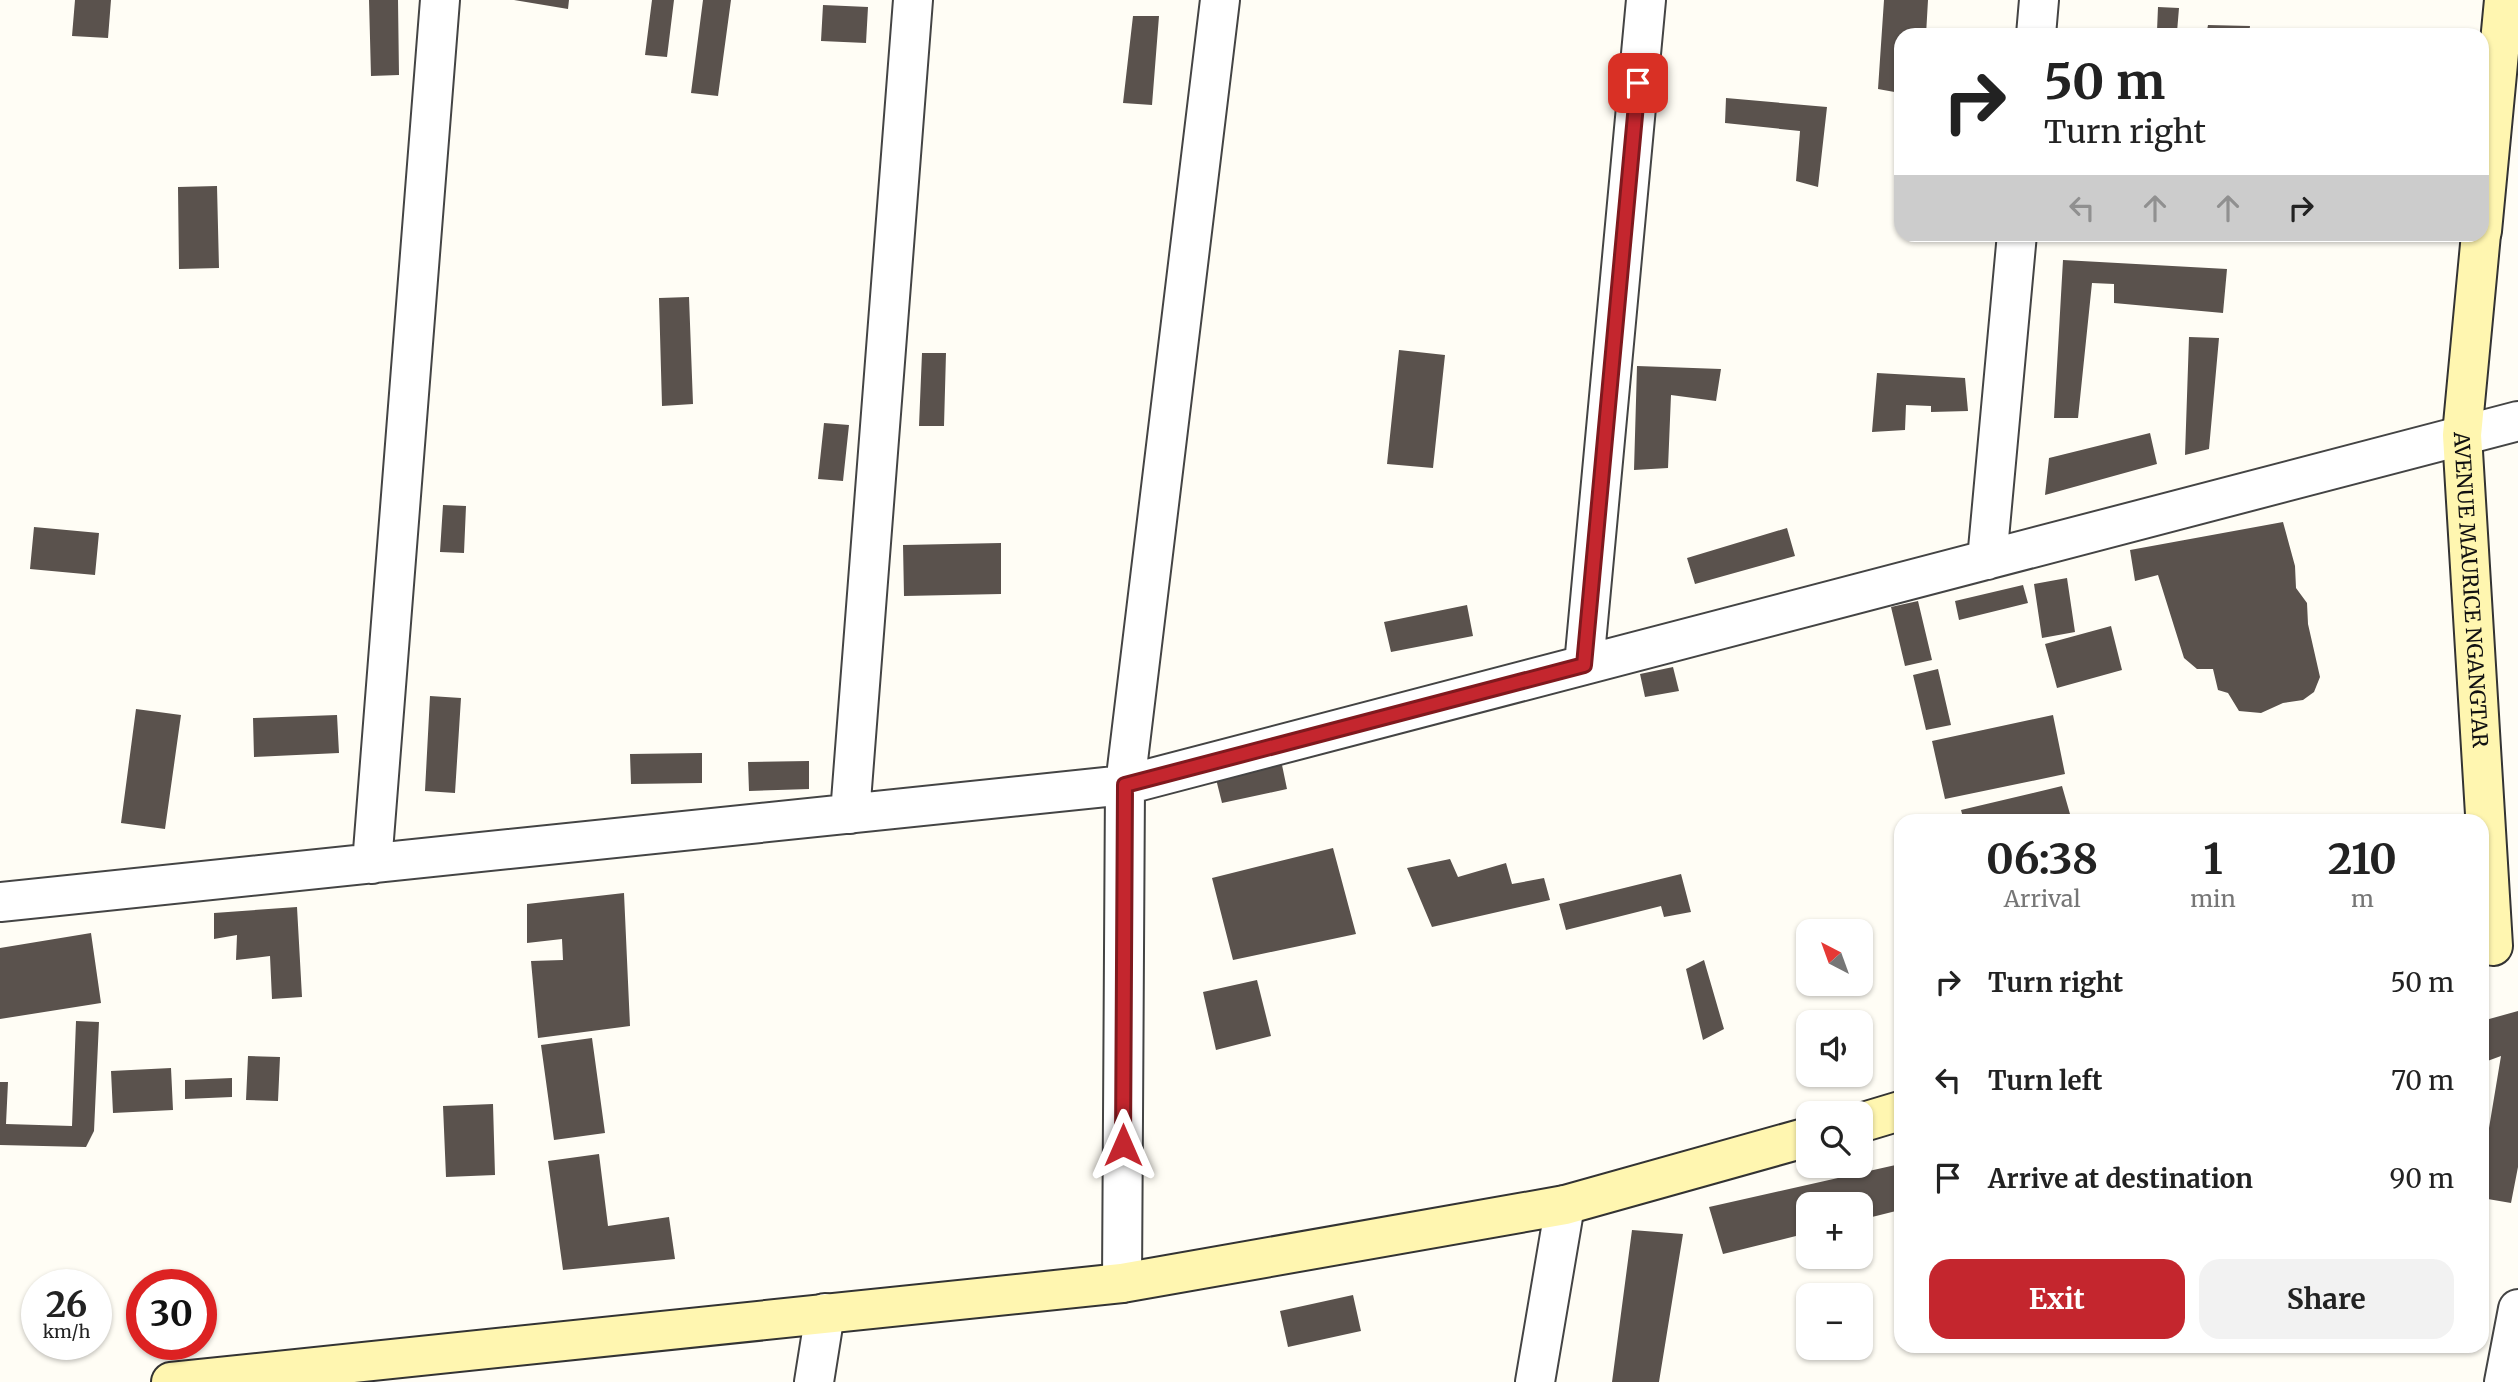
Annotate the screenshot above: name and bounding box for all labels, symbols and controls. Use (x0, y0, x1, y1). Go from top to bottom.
text: 50 m (2044, 51, 2165, 112)
pin (1608, 53, 1668, 113)
icon: right (1929, 56, 2020, 147)
icon: arrive (1619, 64, 1657, 102)
text: Turn right (2044, 112, 2206, 152)
icon: left (2063, 189, 2101, 227)
icon: ahead (2136, 189, 2174, 227)
icon: ahead (2209, 189, 2247, 227)
icon: right (2282, 189, 2320, 227)
street label: AVENUE MAURICE NGANGTAR (2448, 430, 2494, 749)
text: 06:38 (1986, 833, 2098, 885)
text: 1 (2203, 833, 2223, 885)
text: 210 (2328, 833, 2397, 885)
text: Arrival (2004, 884, 2081, 913)
text: min (2190, 884, 2236, 913)
text: m (2351, 884, 2374, 913)
north arrow (1796, 919, 1872, 996)
map controls (1796, 919, 1873, 1360)
icon: right (1929, 963, 1967, 1001)
text: Turn right (1988, 966, 2123, 999)
text: 50 m (2390, 966, 2454, 999)
button: sound (1796, 1010, 1873, 1087)
icon: left (1929, 1061, 1967, 1099)
text: Turn left (1988, 1064, 2102, 1097)
text: 70 m (2391, 1064, 2454, 1097)
button: search (1796, 1101, 1873, 1178)
position arrow (1086, 1108, 1160, 1182)
icon: arrive (1929, 1159, 1967, 1197)
text: Arrive at destination (1988, 1162, 2253, 1195)
text: 90 m (2390, 1162, 2454, 1195)
button: + (1796, 1192, 1873, 1269)
button: Exit (1929, 1259, 2185, 1339)
button: Share (2199, 1259, 2454, 1339)
speed limit sign: 30 (126, 1269, 217, 1360)
text: 26 (46, 1283, 87, 1327)
button: − (1796, 1283, 1873, 1360)
text: km/h (43, 1320, 90, 1343)

